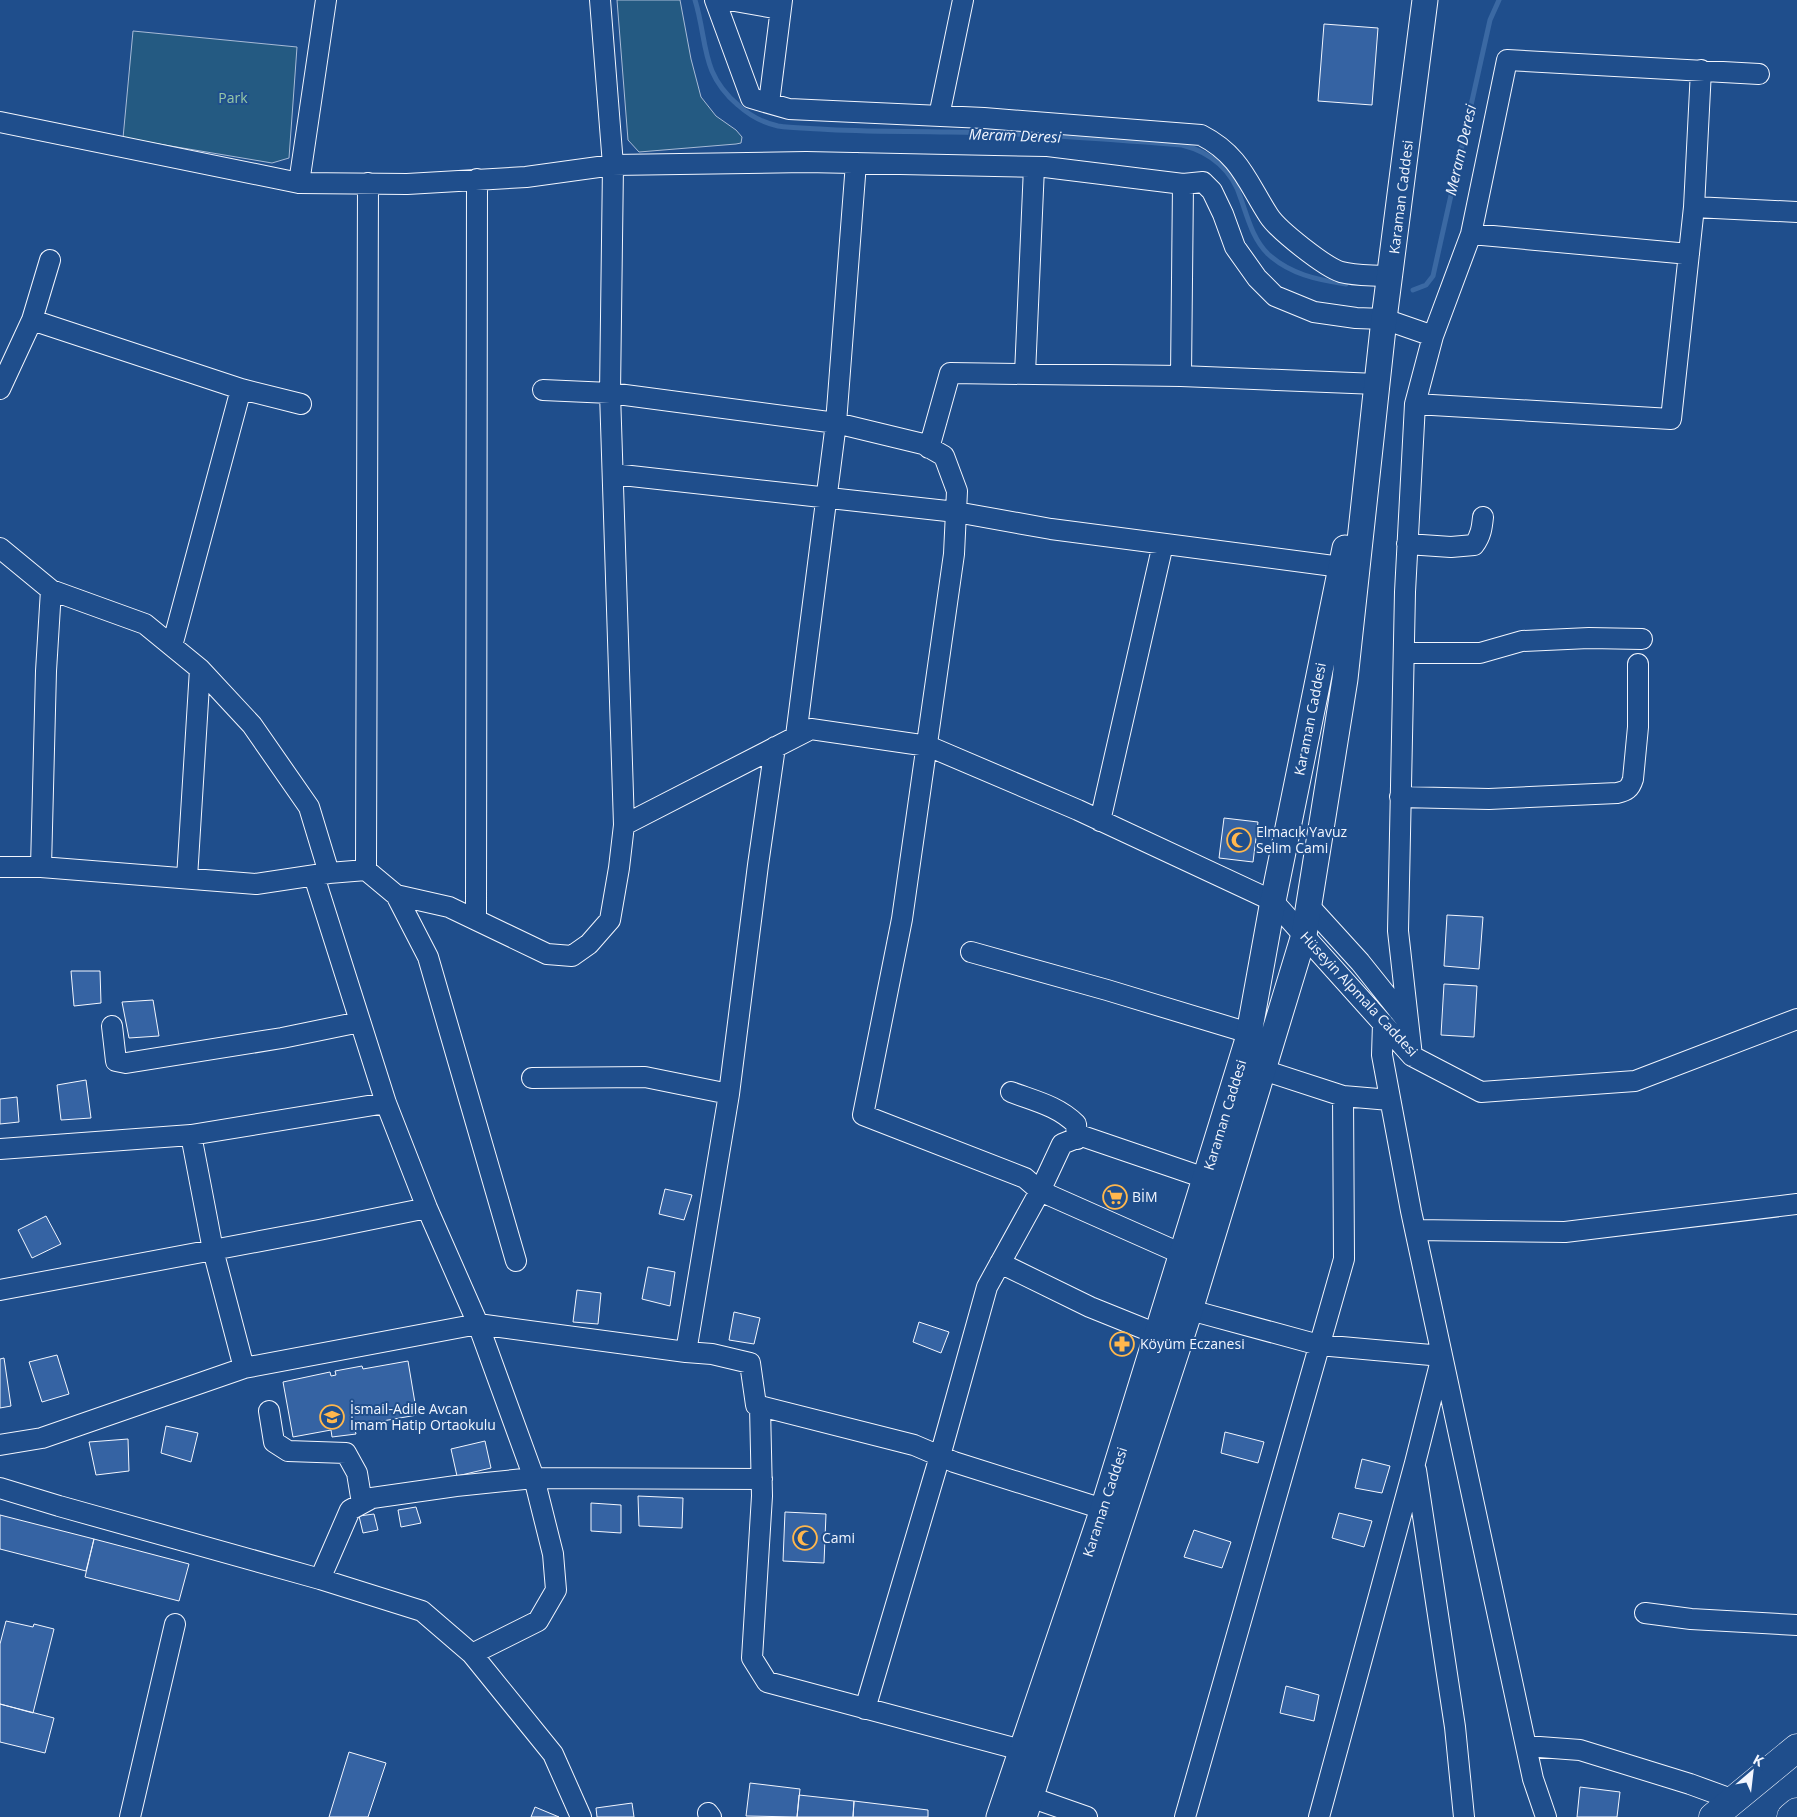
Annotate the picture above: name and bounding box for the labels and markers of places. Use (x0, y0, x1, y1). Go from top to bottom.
place label: Elmacık Yavuz Selim Cami (1256, 822, 1347, 857)
mosque icon: Elmacık Yavuz Selim Cami (1226, 827, 1252, 853)
supermarket icon: BİM (1102, 1184, 1128, 1210)
place label: BİM (1132, 1187, 1158, 1206)
pharmacy icon: Köyüm Eczanesi (1109, 1331, 1135, 1357)
place label: Köyüm Eczanesi (1140, 1334, 1245, 1353)
place label: İsmail-Adile Avcan İmam Hatip Ortaokulu (350, 1399, 496, 1434)
school or university icon: İsmail-Adile Avcan İmam Hatip Ortaokulu (319, 1404, 345, 1430)
mosque icon: Cami (792, 1525, 818, 1551)
place label: Cami (822, 1528, 855, 1547)

